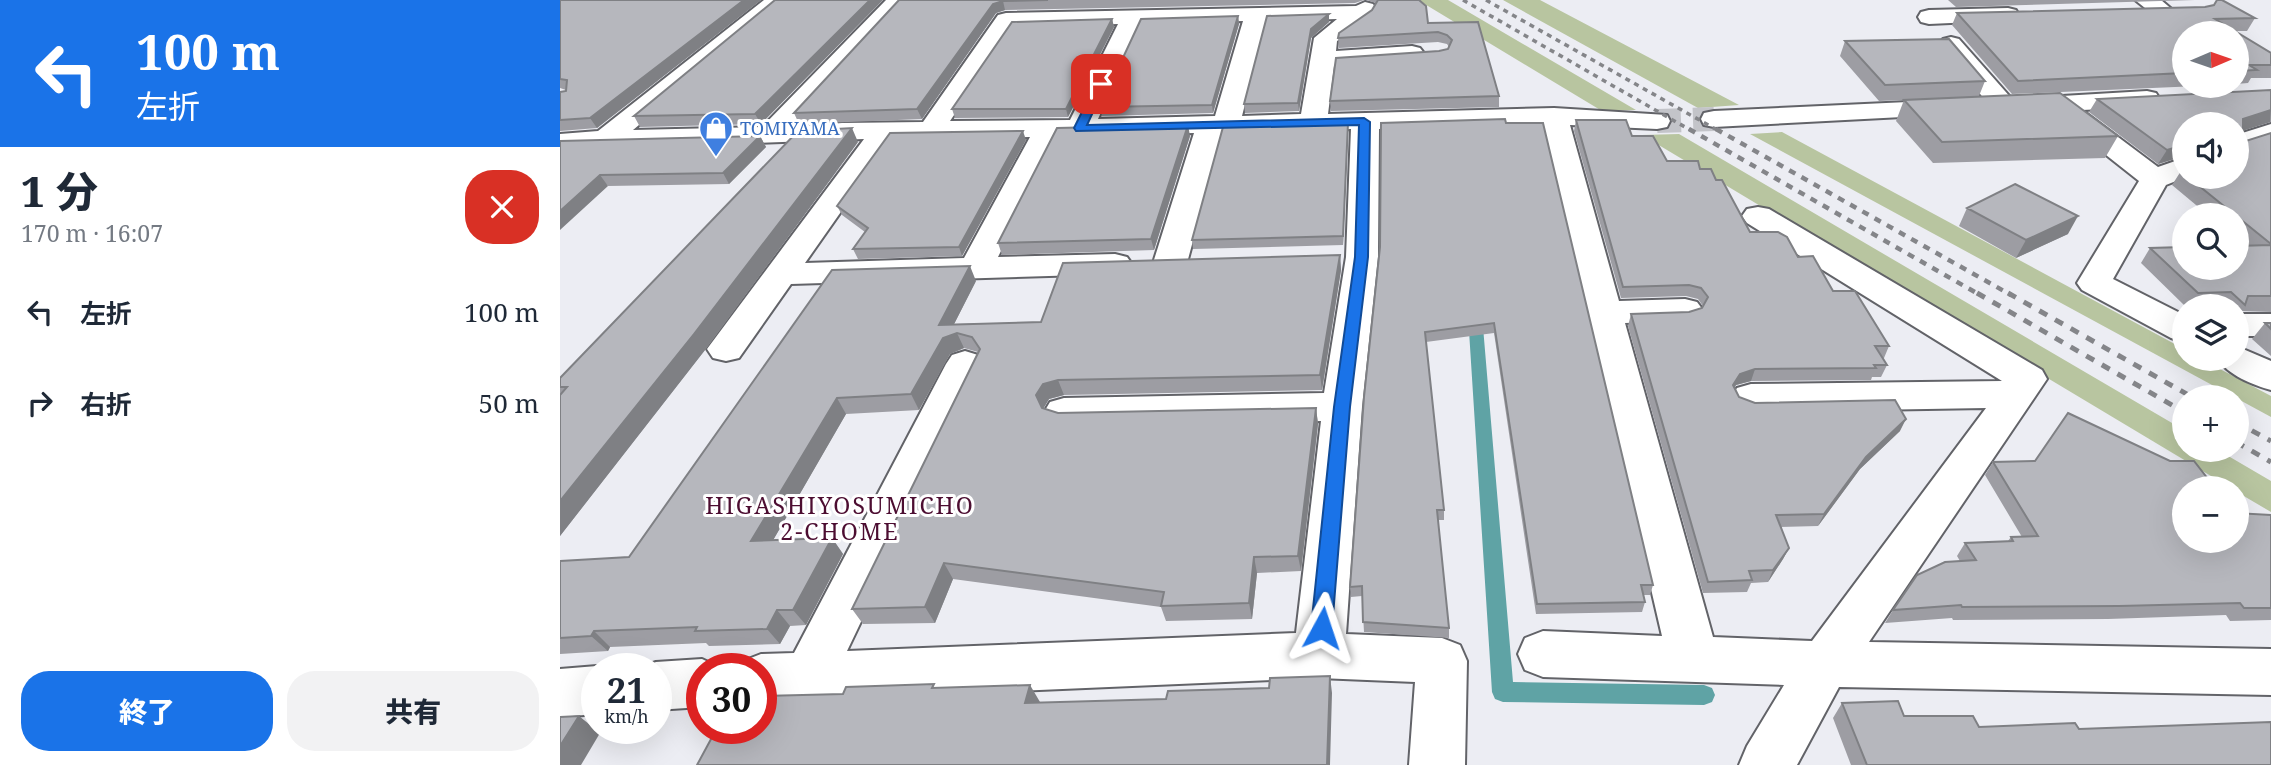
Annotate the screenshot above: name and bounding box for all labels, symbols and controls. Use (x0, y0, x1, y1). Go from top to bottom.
text: 100 m (136, 18, 280, 84)
north arrow (2172, 21, 2249, 98)
map controls (2172, 21, 2249, 553)
icon: left (21, 28, 112, 119)
pin (1071, 54, 1131, 114)
icon: arrive (1082, 65, 1120, 103)
text: 左折 (136, 84, 200, 127)
shop icon: TOMIYAMA (697, 109, 735, 158)
button: sound (2172, 112, 2249, 189)
place label: TOMIYAMA (740, 116, 840, 140)
text: 1 分 (21, 162, 98, 219)
button: close (465, 170, 539, 244)
button: search (2172, 203, 2249, 280)
text: 170 m · 16:07 (21, 217, 163, 249)
icon: left (21, 293, 59, 331)
text: 100 m (464, 294, 539, 330)
button: layers (2172, 294, 2249, 371)
text: 左折 (80, 295, 132, 331)
icon: right (21, 384, 59, 422)
text: 50 m (479, 385, 539, 421)
button: + (2172, 385, 2249, 462)
text: 右折 (80, 386, 132, 422)
button: − (2172, 476, 2249, 553)
district label: HIGASHIYOSUMICHO 2-CHOME (705, 489, 975, 547)
position arrow (1285, 591, 1359, 665)
speed limit sign: 30 (686, 653, 777, 744)
text: 21 (607, 666, 646, 713)
button: 終了 (21, 671, 273, 751)
button: 共有 (287, 671, 539, 751)
text: km/h (604, 704, 649, 728)

